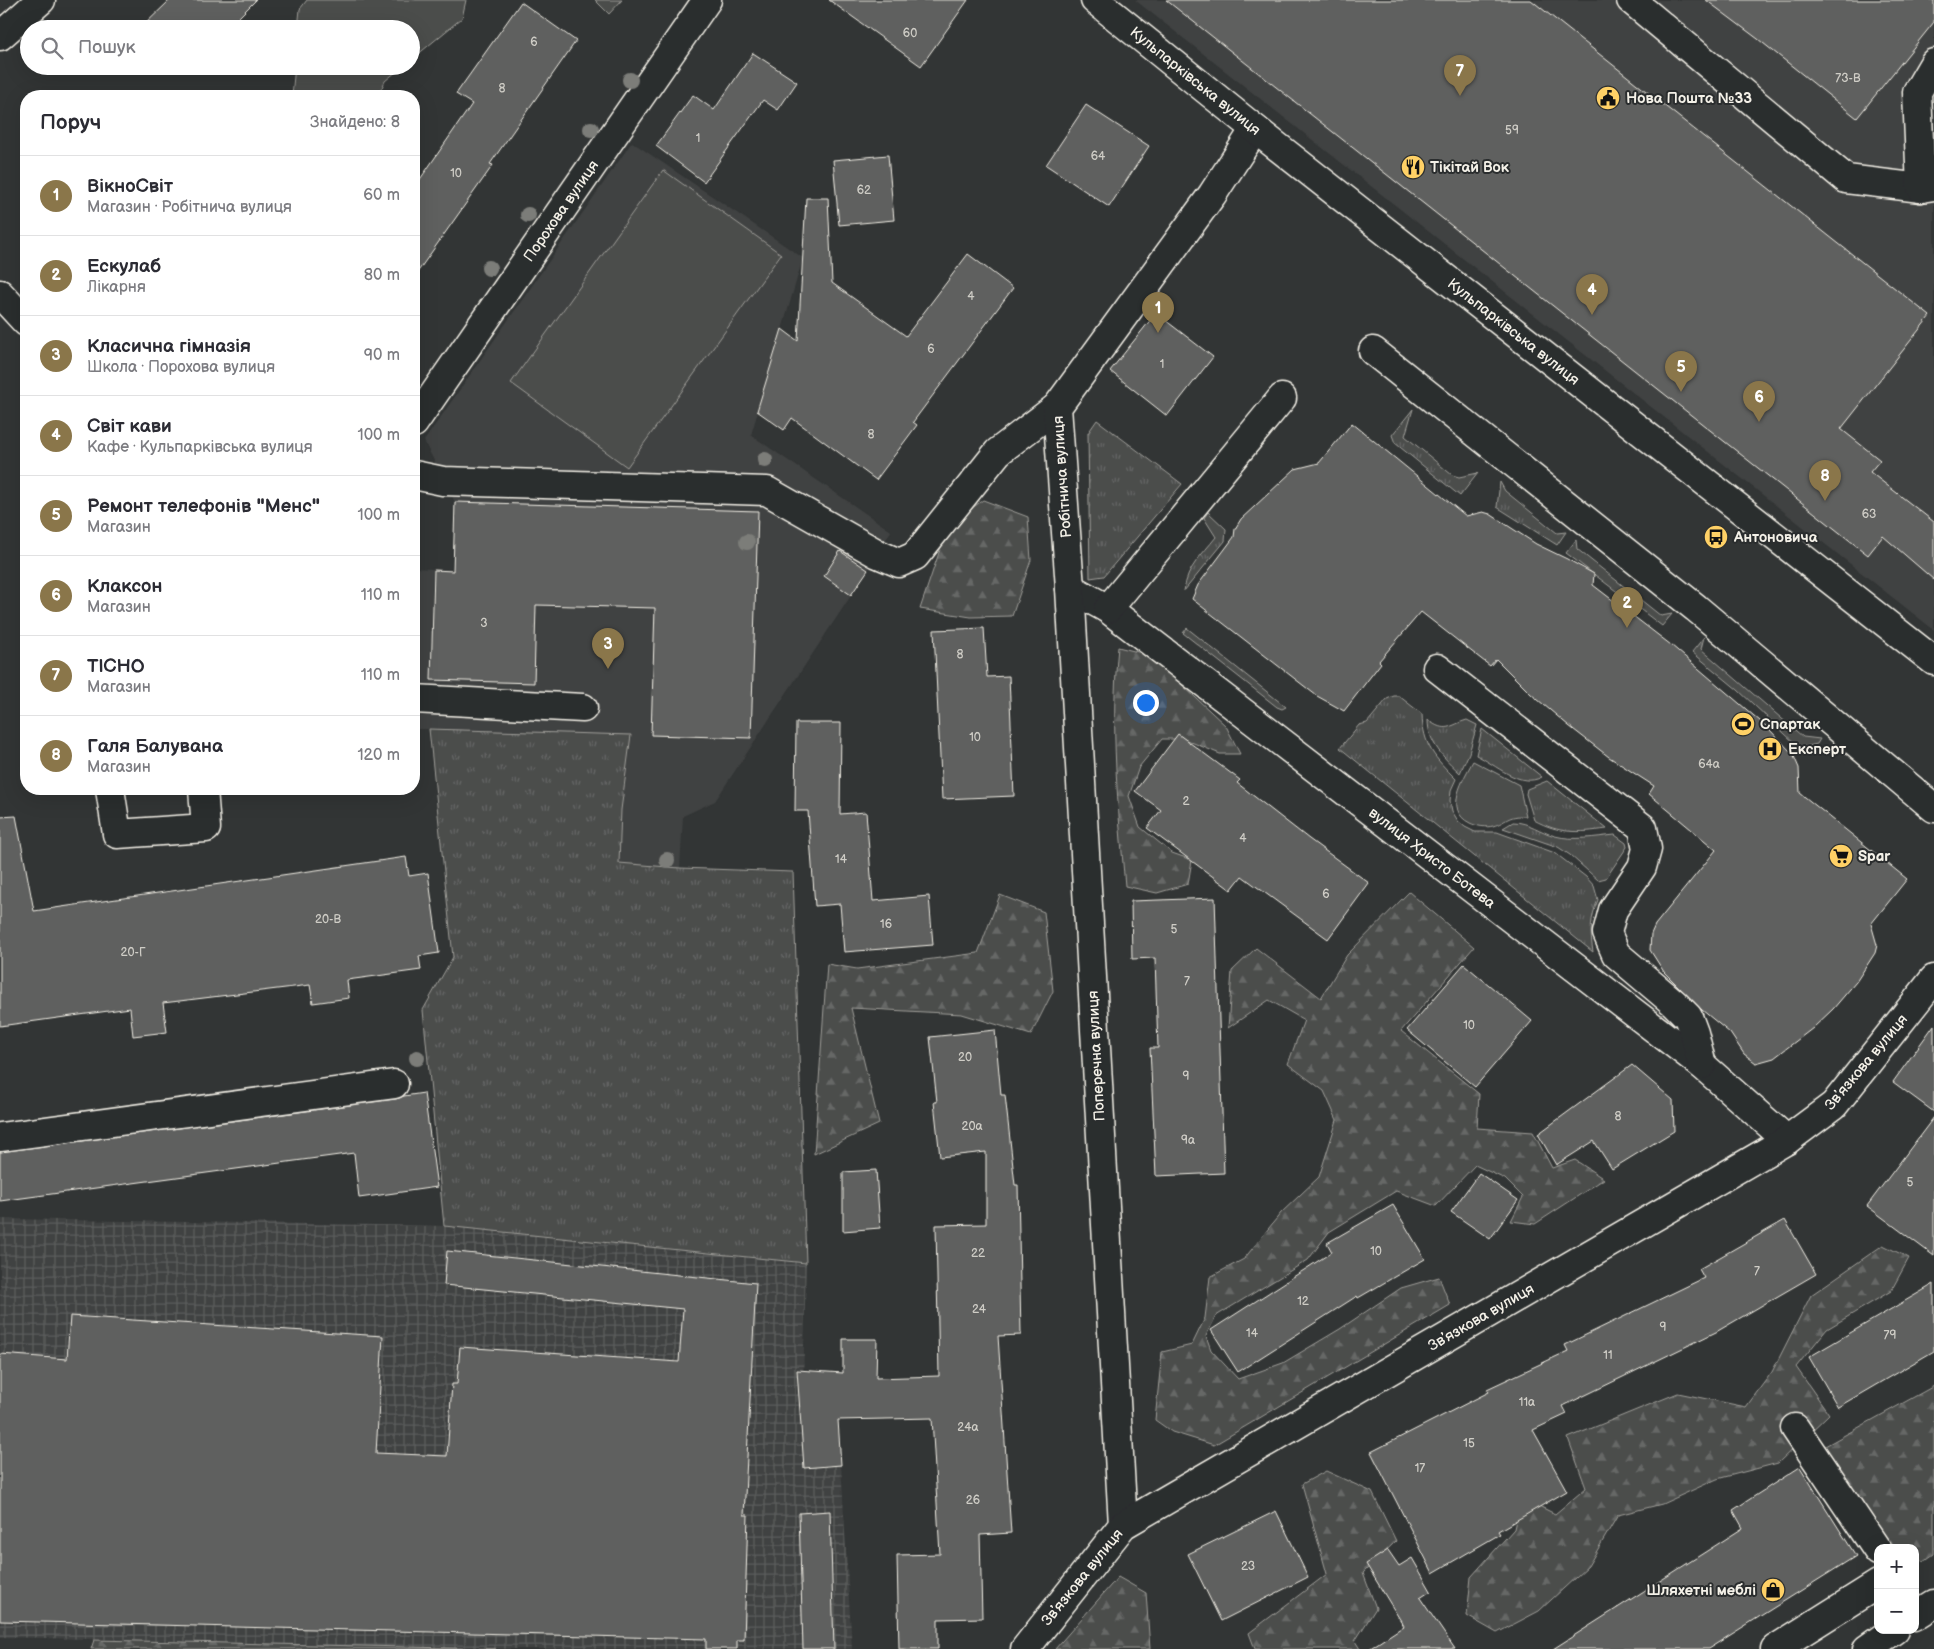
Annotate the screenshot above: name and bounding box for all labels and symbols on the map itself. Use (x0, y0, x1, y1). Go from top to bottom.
street label: Кульпарківська вулиця (1126, 23, 1264, 140)
house number: 60 (903, 26, 917, 41)
house number: 6 (530, 35, 538, 50)
pin: 7 (1444, 55, 1476, 96)
house number: 73-В (1835, 71, 1861, 86)
house number: 8 (499, 81, 506, 96)
public building icon: Нова Пошта №33 (1595, 85, 1621, 111)
place label: Нова Пошта №33 (1626, 89, 1752, 108)
house number: 59 (1505, 123, 1519, 138)
house number: 1 (696, 131, 700, 146)
house number: 64 (1091, 149, 1106, 164)
restaurant icon: Тікітай Вок (1400, 154, 1426, 180)
street label: Порохова вулиця (520, 157, 603, 266)
place label: Тікітай Вок (1430, 158, 1510, 177)
house number: 10 (450, 166, 462, 181)
house number: 62 (857, 183, 871, 198)
street label: Кульпарківська вулиця (1443, 274, 1583, 390)
pin: 4 (1576, 274, 1608, 315)
house number: 4 (967, 289, 975, 304)
pin: 1 (1142, 292, 1174, 333)
house number: 6 (927, 342, 935, 357)
pin: 5 (1665, 351, 1697, 392)
house number: 1 (1160, 357, 1164, 372)
pin: 6 (1743, 381, 1775, 422)
street label: Робітнича вулиця (1049, 415, 1076, 539)
house number: 8 (868, 427, 875, 442)
pin: 8 (1809, 460, 1841, 501)
house number: 63 (1862, 507, 1876, 522)
bus stop icon: Антоновича (1703, 524, 1729, 550)
place label: Антоновича (1733, 528, 1818, 547)
pin: 2 (1611, 587, 1643, 628)
house number: 3 (480, 616, 488, 631)
pin: 3 (592, 628, 624, 669)
house number: 8 (957, 647, 964, 662)
your location (1133, 690, 1159, 716)
sports icon: Спартак (1730, 711, 1756, 737)
place label: Спартак (1760, 715, 1821, 734)
house number: 10 (969, 730, 981, 745)
hospital icon: Експерт (1757, 736, 1783, 762)
place label: Експерт (1788, 740, 1847, 759)
house number: 64а (1698, 757, 1720, 772)
house number: 2 (1182, 794, 1190, 809)
street label: вулиця Христо Ботева (1365, 804, 1499, 913)
house number: 4 (1239, 831, 1247, 846)
supermarket icon: Spar (1828, 843, 1854, 869)
place label: Spar (1858, 847, 1891, 866)
house number: 14 (835, 852, 848, 867)
house number: 6 (1322, 887, 1330, 902)
house number: 20-В (315, 912, 341, 927)
house number: 16 (880, 917, 892, 932)
house number: 5 (1171, 922, 1178, 937)
house number: 20-Г (120, 945, 146, 960)
house number: 7 (1184, 974, 1190, 989)
street label: Поперечна вулиця (1084, 990, 1109, 1122)
street label: Звʼязкова вулиця (1821, 1010, 1912, 1114)
house number: 10 (1463, 1018, 1475, 1033)
house number: 20 (958, 1050, 972, 1065)
house number: 9 (1183, 1069, 1190, 1084)
house number: 8 (1615, 1109, 1622, 1124)
house number: 20а (961, 1119, 983, 1134)
house number: 9а (1181, 1133, 1195, 1148)
house number: 5 (1907, 1175, 1914, 1190)
house number: 10 (1370, 1244, 1382, 1259)
house number: 22 (971, 1246, 985, 1261)
house number: 7 (1754, 1264, 1760, 1279)
street label: Звʼязкова вулиця (1425, 1279, 1538, 1356)
house number: 12 (1297, 1294, 1309, 1309)
house number: 24 (972, 1302, 987, 1317)
house number: 9 (1660, 1320, 1667, 1335)
house number: 14 (1246, 1326, 1259, 1341)
house number: 79 (1884, 1328, 1896, 1343)
house number: 11 (1603, 1348, 1613, 1363)
house number: 11а (1519, 1395, 1535, 1410)
house number: 24а (957, 1420, 979, 1435)
house number: 15 (1463, 1436, 1475, 1451)
house number: 17 (1415, 1461, 1425, 1476)
house number: 26 (966, 1493, 980, 1508)
street label: Звʼязкова вулиця (1037, 1525, 1127, 1630)
house number: 23 (1241, 1559, 1255, 1574)
shop icon: Шляхетні меблі (1760, 1577, 1786, 1603)
place label: Шляхетні меблі (1646, 1581, 1756, 1600)

